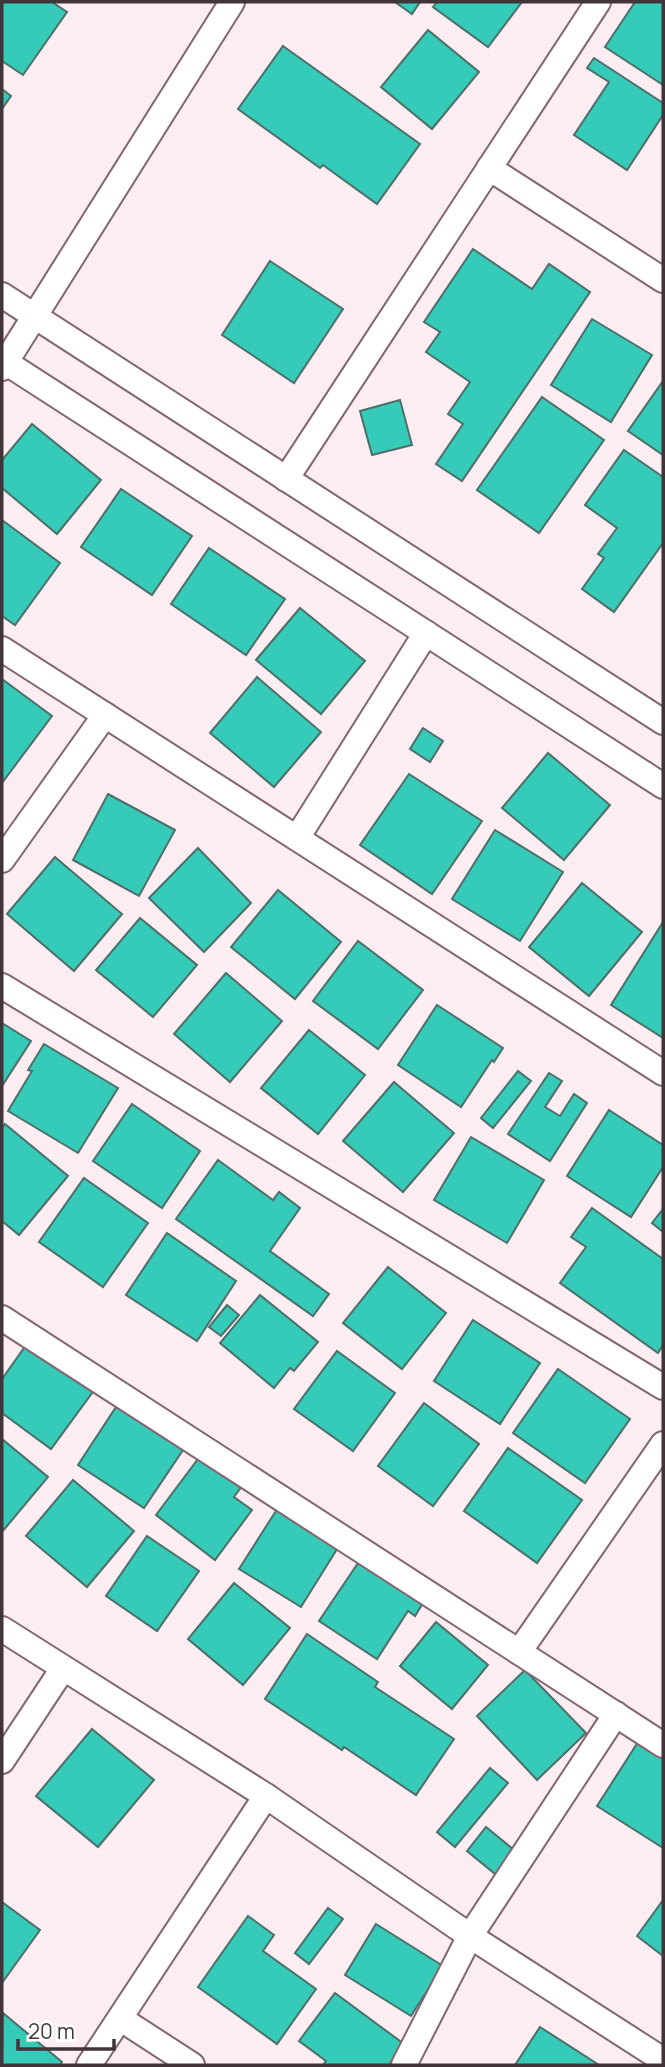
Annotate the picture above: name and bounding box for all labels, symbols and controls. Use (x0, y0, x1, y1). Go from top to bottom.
scale bar (18, 2008, 114, 2052)
text: 20 m (28, 2017, 75, 2045)

